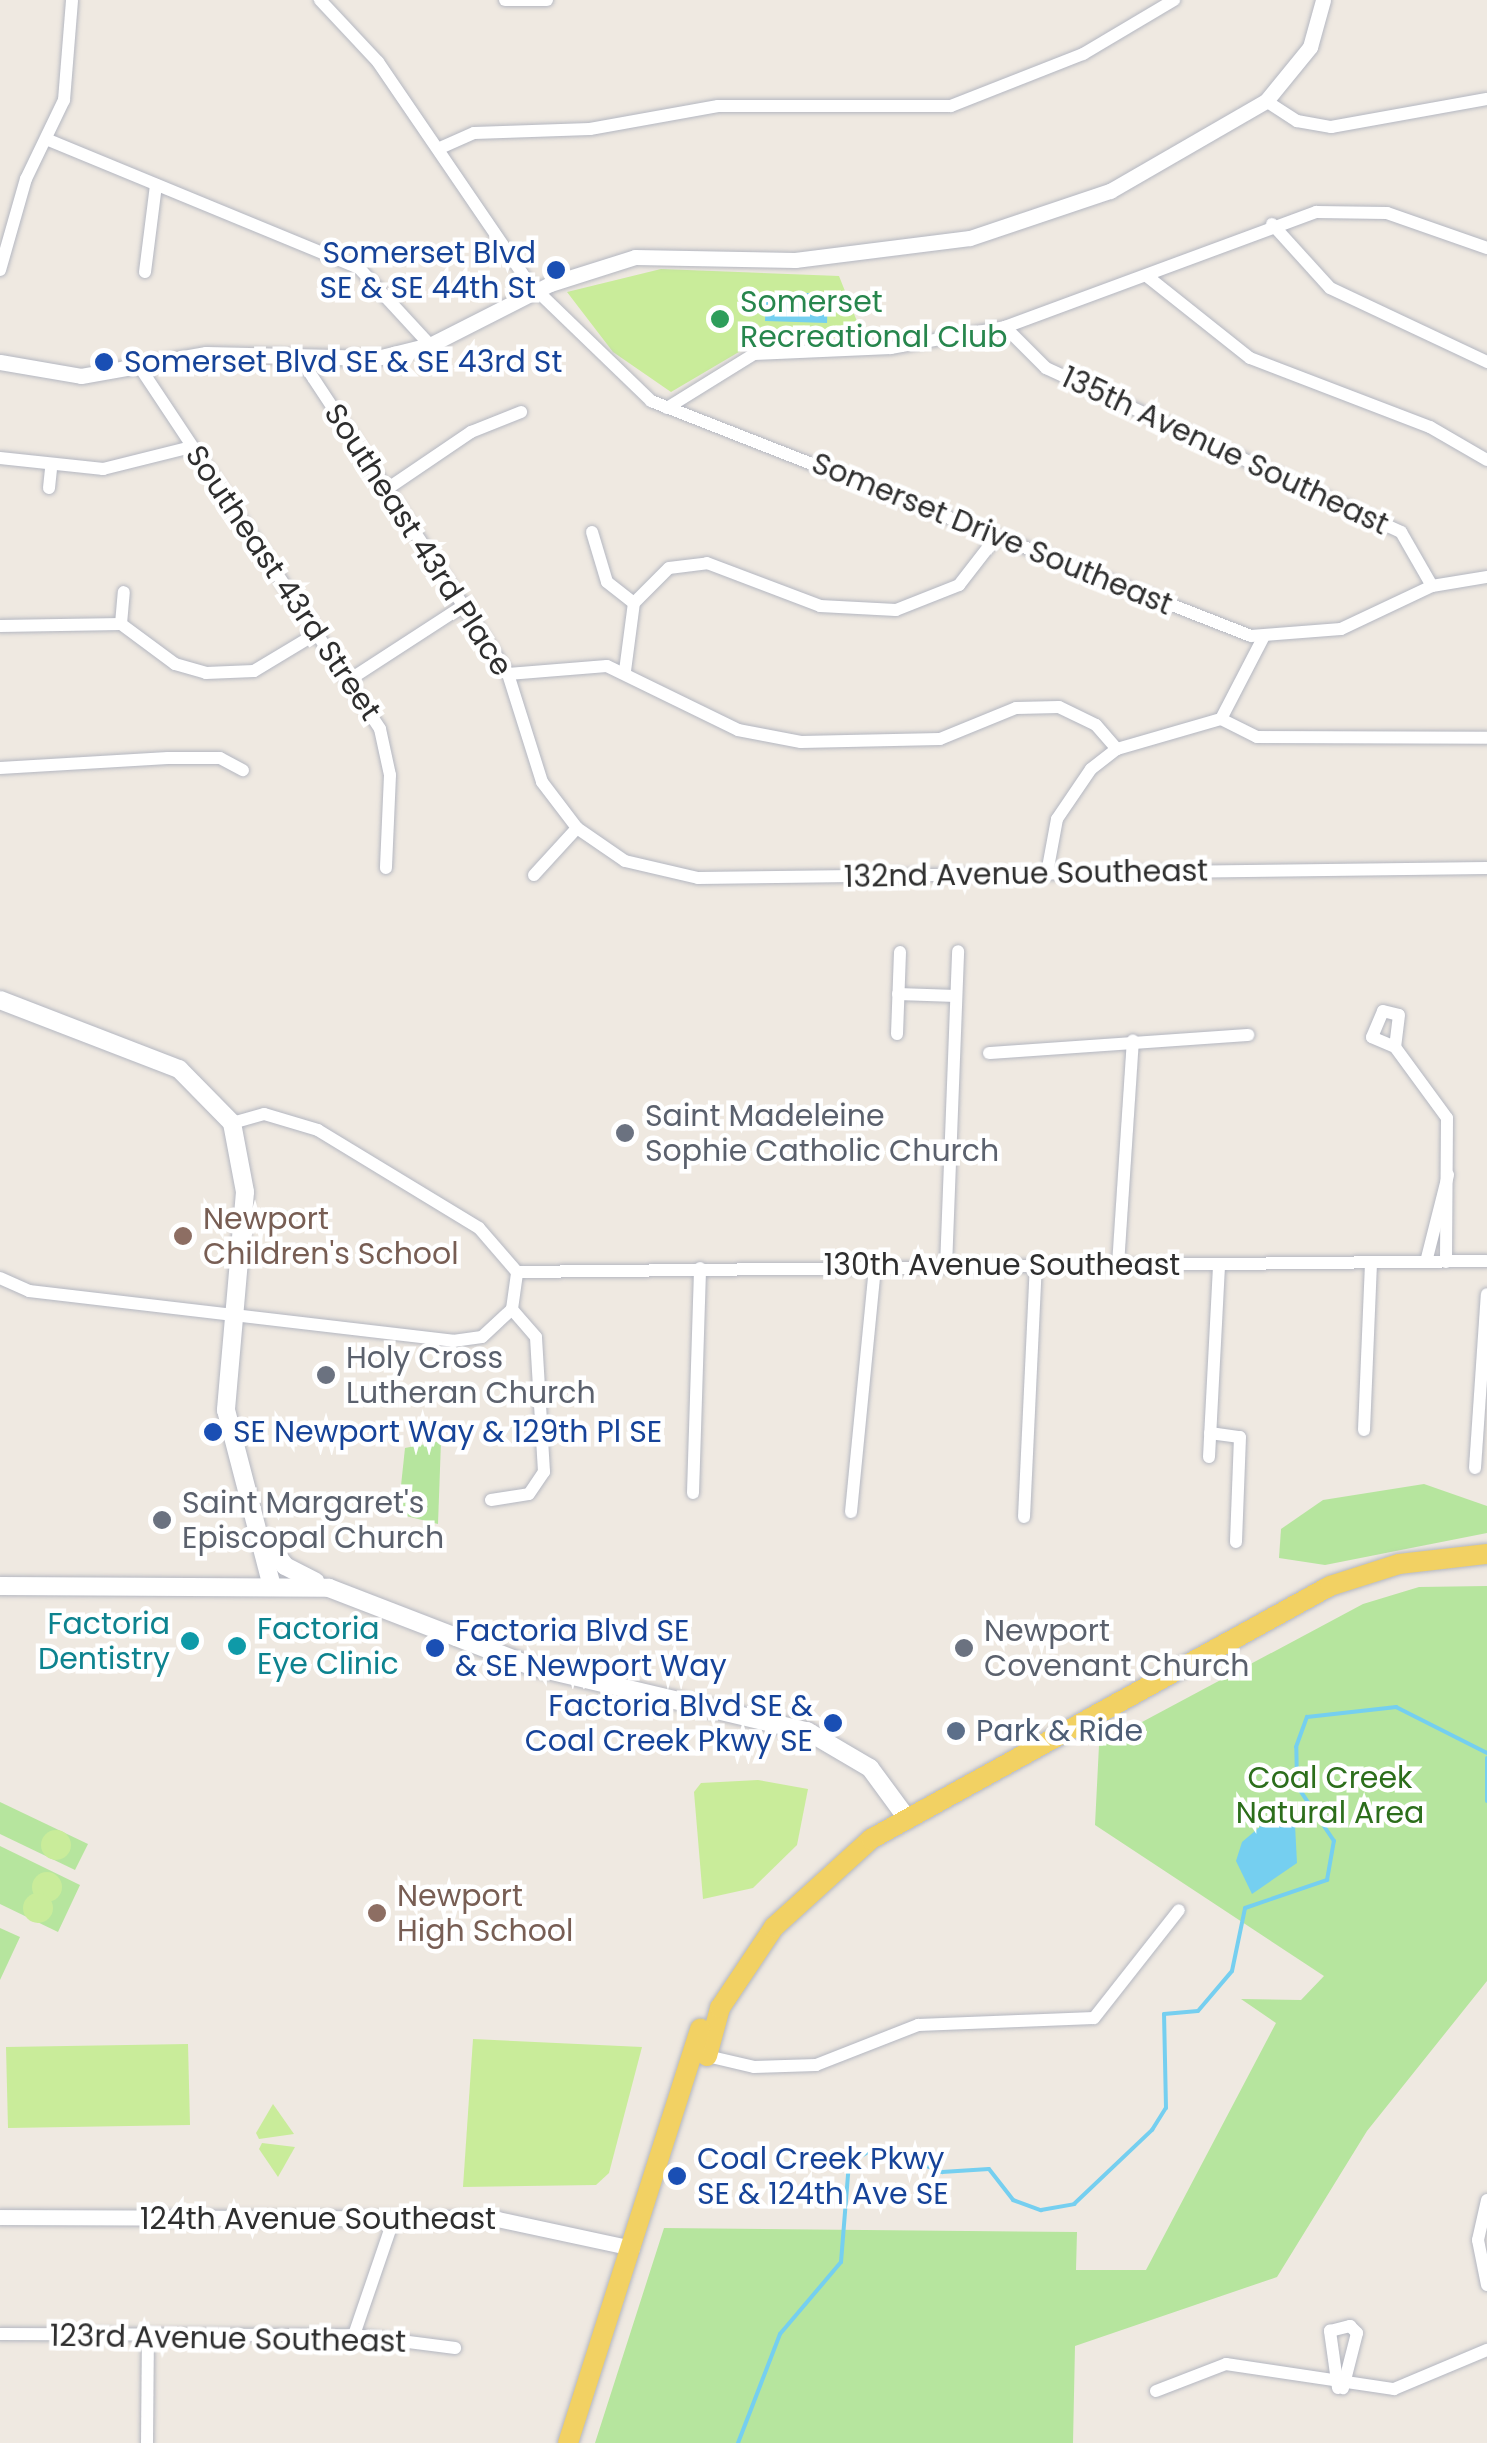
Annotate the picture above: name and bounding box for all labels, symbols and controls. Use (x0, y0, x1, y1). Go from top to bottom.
place label: Somerset Blvd SE & SE 44th St (319, 235, 536, 306)
marker: Somerset Blvd SE & SE 44th St (545, 259, 567, 281)
place label: Somerset Recreational Club (740, 284, 1008, 354)
marker: Somerset Recreational Club (709, 308, 731, 330)
place label: Somerset Blvd SE & SE 43rd St (124, 344, 562, 380)
marker: Somerset Blvd SE & SE 43rd St (93, 351, 115, 373)
street label: 135th Avenue Southeast (1056, 359, 1394, 543)
street label: Southeast 43rd Place (316, 397, 520, 683)
street label: Southeast 43rd Street (178, 439, 388, 727)
street label: Somerset Drive Southeast (807, 445, 1177, 623)
street label: 132nd Avenue Southeast (844, 853, 1208, 895)
place label: Saint Madeleine Sophie Catholic Church (645, 1098, 999, 1168)
marker: Saint Madeleine Sophie Catholic Church (614, 1122, 636, 1144)
place label: Newport Children's School (203, 1201, 459, 1272)
marker: Newport Children's School (172, 1225, 194, 1247)
street label: 130th Avenue Southeast (824, 1247, 1180, 1283)
place label: Holy Cross Lutheran Church (346, 1340, 596, 1410)
marker: Holy Cross Lutheran Church (315, 1364, 337, 1386)
place label: SE Newport Way & 129th Pl SE (233, 1414, 662, 1450)
marker: SE Newport Way & 129th Pl SE (202, 1421, 224, 1443)
place label: Saint Margaret's Episcopal Church (182, 1485, 444, 1556)
marker: Saint Margaret's Episcopal Church (151, 1509, 173, 1531)
place label: Factoria Dentistry (38, 1606, 170, 1676)
place label: Factoria Eye Clinic (257, 1611, 399, 1682)
place label: Factoria Blvd SE & SE Newport Way (455, 1613, 727, 1684)
place label: Newport Covenant Church (984, 1613, 1250, 1684)
marker: Factoria Dentistry (179, 1630, 201, 1652)
marker: Factoria Eye Clinic (226, 1635, 248, 1657)
marker: Factoria Blvd SE & SE Newport Way (424, 1637, 446, 1659)
marker: Newport Covenant Church (953, 1637, 975, 1659)
place label: Factoria Blvd SE & Coal Creek Pkwy SE (525, 1688, 813, 1758)
marker: Factoria Blvd SE & Coal Creek Pkwy SE (822, 1712, 844, 1734)
place label: Park & Ride (976, 1713, 1143, 1749)
marker: Park & Ride (945, 1720, 967, 1742)
park label: Coal Creek Natural Area (1236, 1760, 1424, 1830)
place label: Newport High School (397, 1878, 573, 1948)
marker: Newport High School (366, 1902, 388, 1924)
place label: Coal Creek Pkwy SE & 124th Ave SE (697, 2141, 949, 2212)
marker: Coal Creek Pkwy SE & 124th Ave SE (666, 2165, 688, 2187)
street label: 124th Avenue Southeast (140, 2201, 496, 2237)
street label: 123rd Avenue Southeast (50, 2318, 406, 2360)

